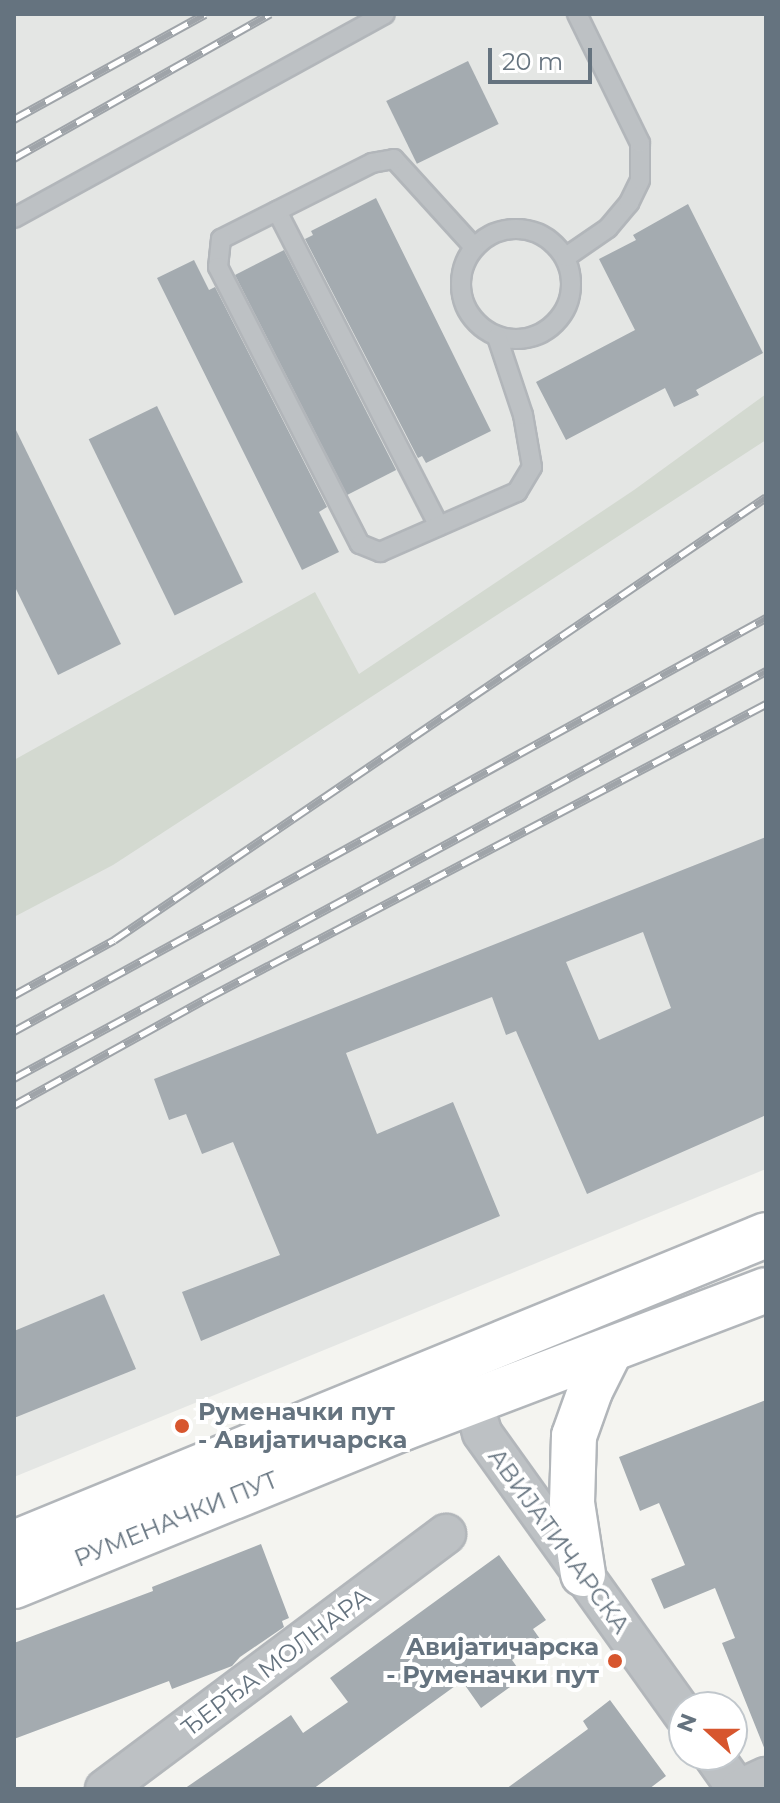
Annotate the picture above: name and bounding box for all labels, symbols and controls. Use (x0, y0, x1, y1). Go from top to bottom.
scale bar (492, 32, 596, 82)
text: 20 m (502, 47, 563, 76)
place label: Руменачки пут - Авијатичарска (198, 1398, 407, 1454)
marker: Руменачки пут - Авијатичарска (173, 1417, 191, 1435)
street label: АВИЈАТИЧАРСКА (482, 1443, 636, 1639)
street label: РУМЕНАЧКИ ПУТ (70, 1465, 282, 1573)
street label: ЂЕРЂА МОЛНАРА (176, 1582, 376, 1742)
place label: Авијатичарска - Руменачки пут (386, 1633, 599, 1689)
marker: Авијатичарска - Руменачки пут (606, 1652, 624, 1670)
north arrow (668, 1691, 748, 1771)
text: N (671, 1710, 703, 1736)

